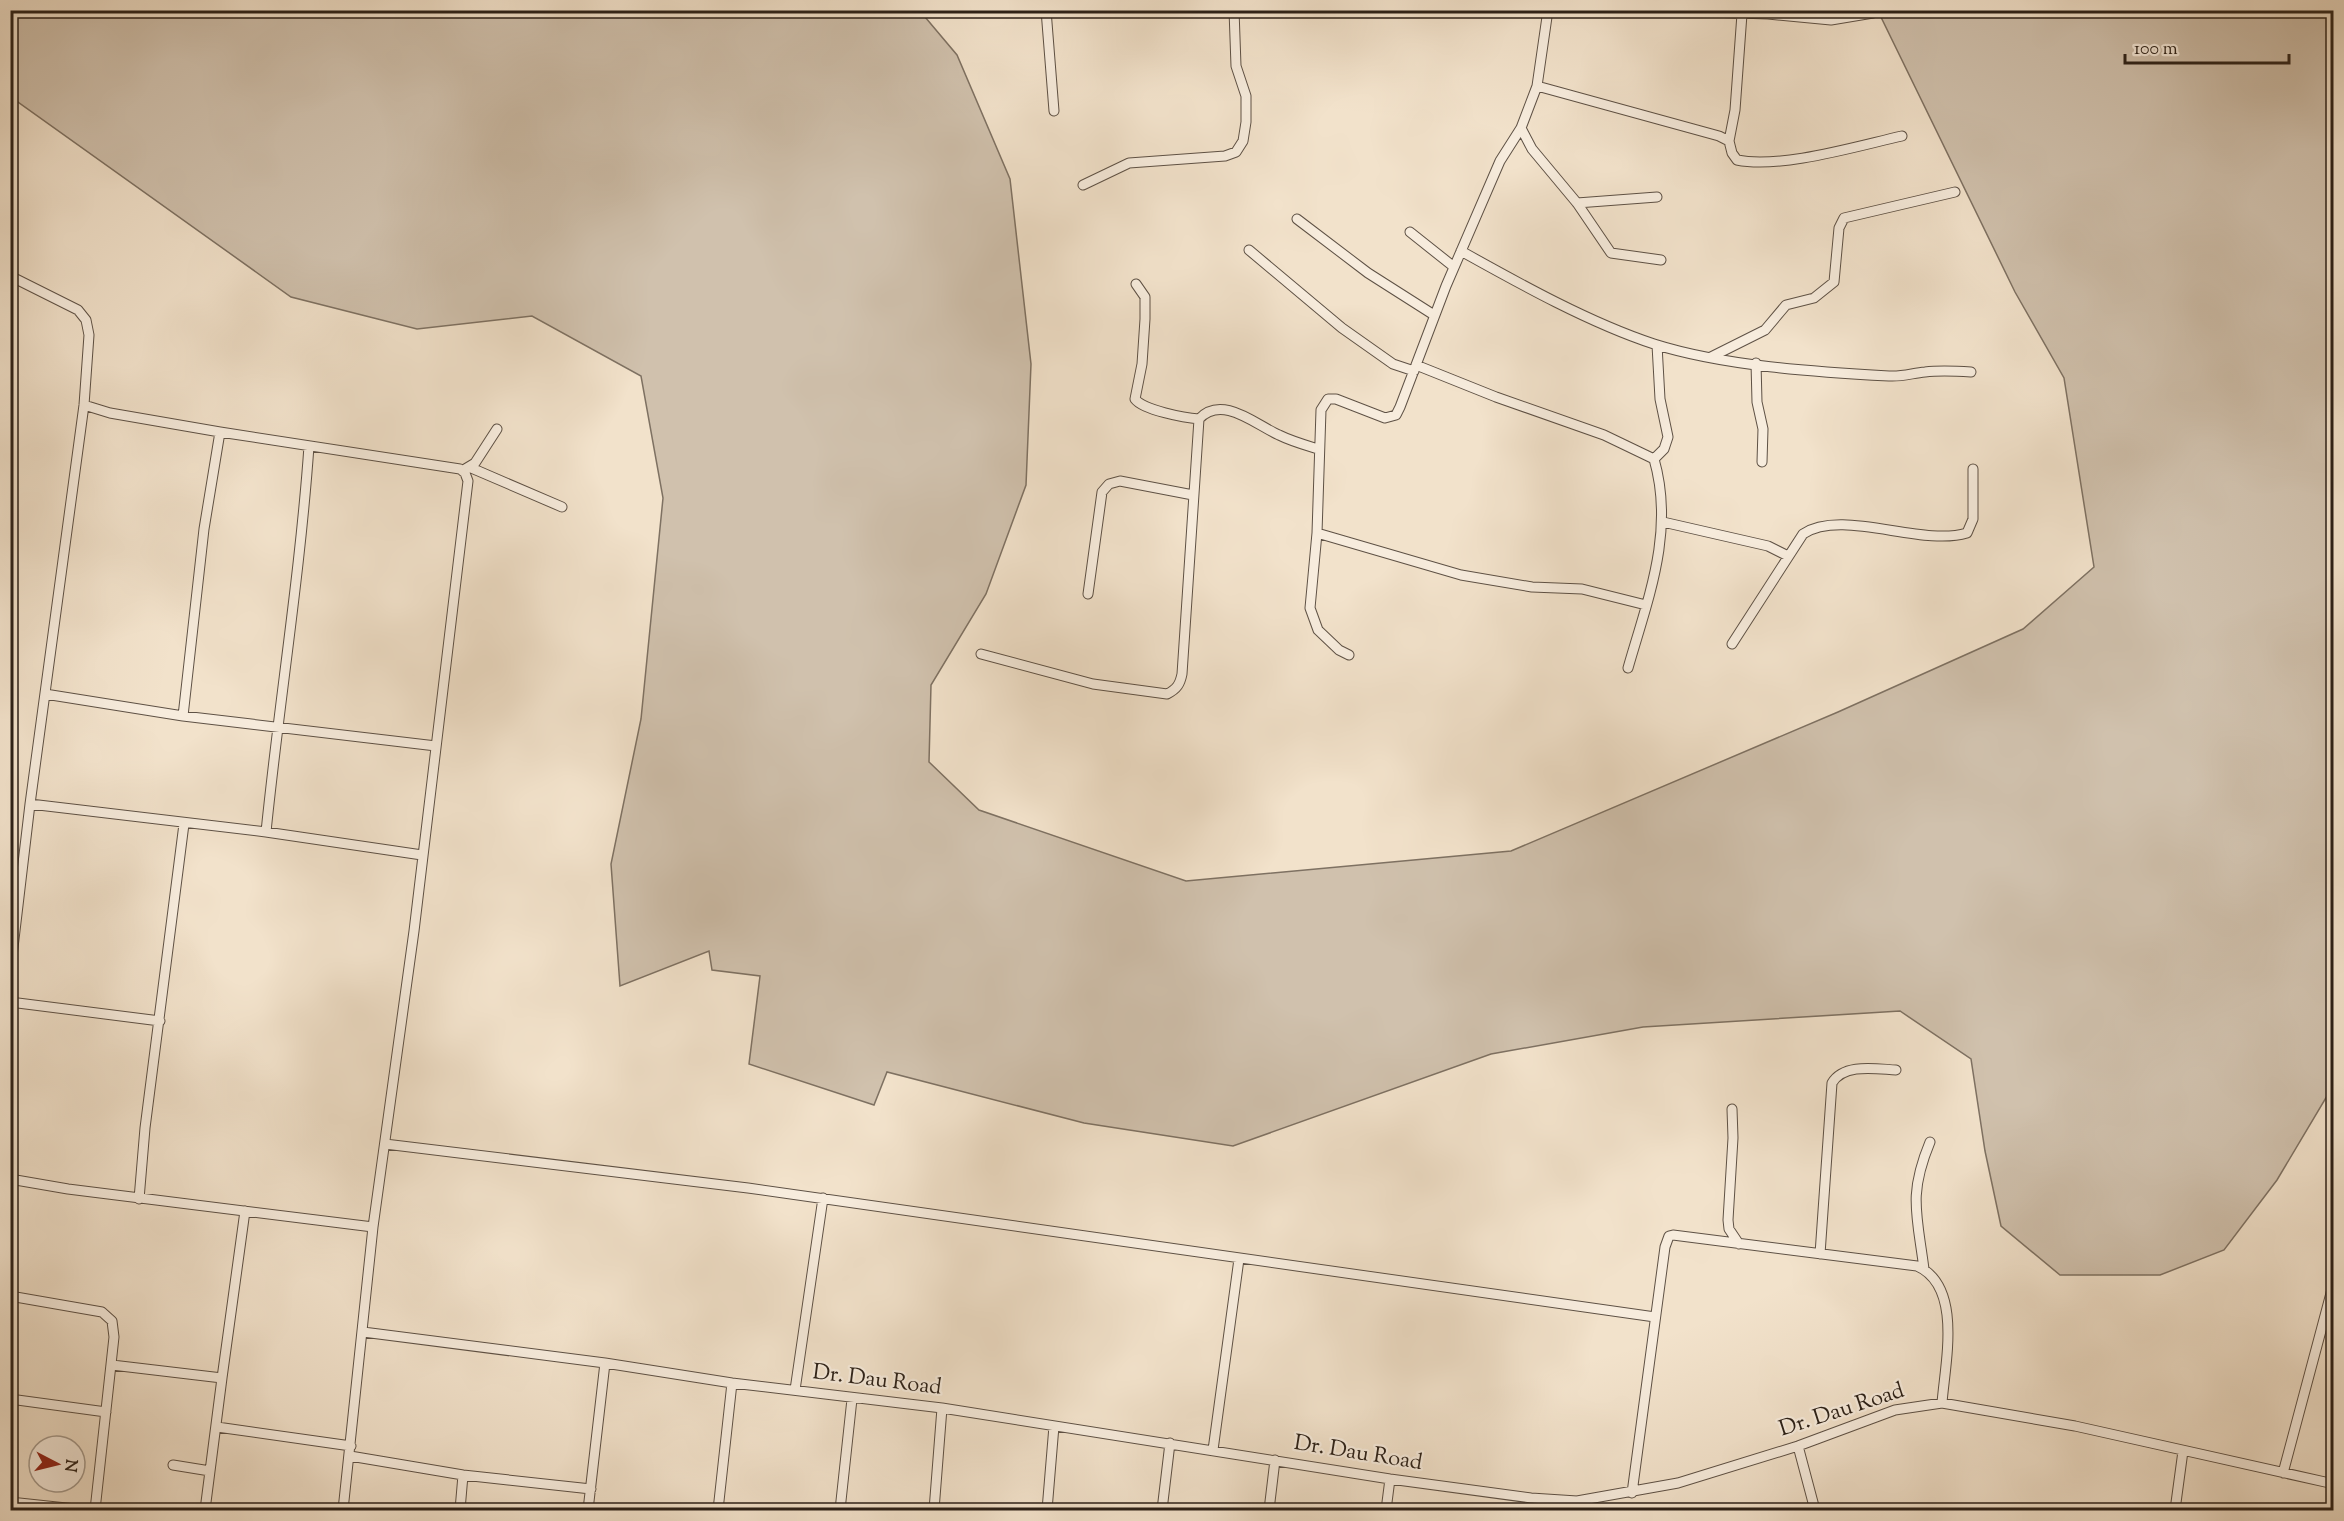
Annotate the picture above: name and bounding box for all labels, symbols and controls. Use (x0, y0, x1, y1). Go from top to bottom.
scale bar (2125, 27, 2288, 65)
text: 100 m (2134, 37, 2178, 63)
street label: Dr. Dau Road (811, 1357, 943, 1405)
street label: Dr. Dau Road (1775, 1376, 1909, 1446)
street label: Dr. Dau Road (1291, 1428, 1425, 1480)
north arrow (27, 1434, 87, 1494)
text: N (57, 1458, 82, 1473)

